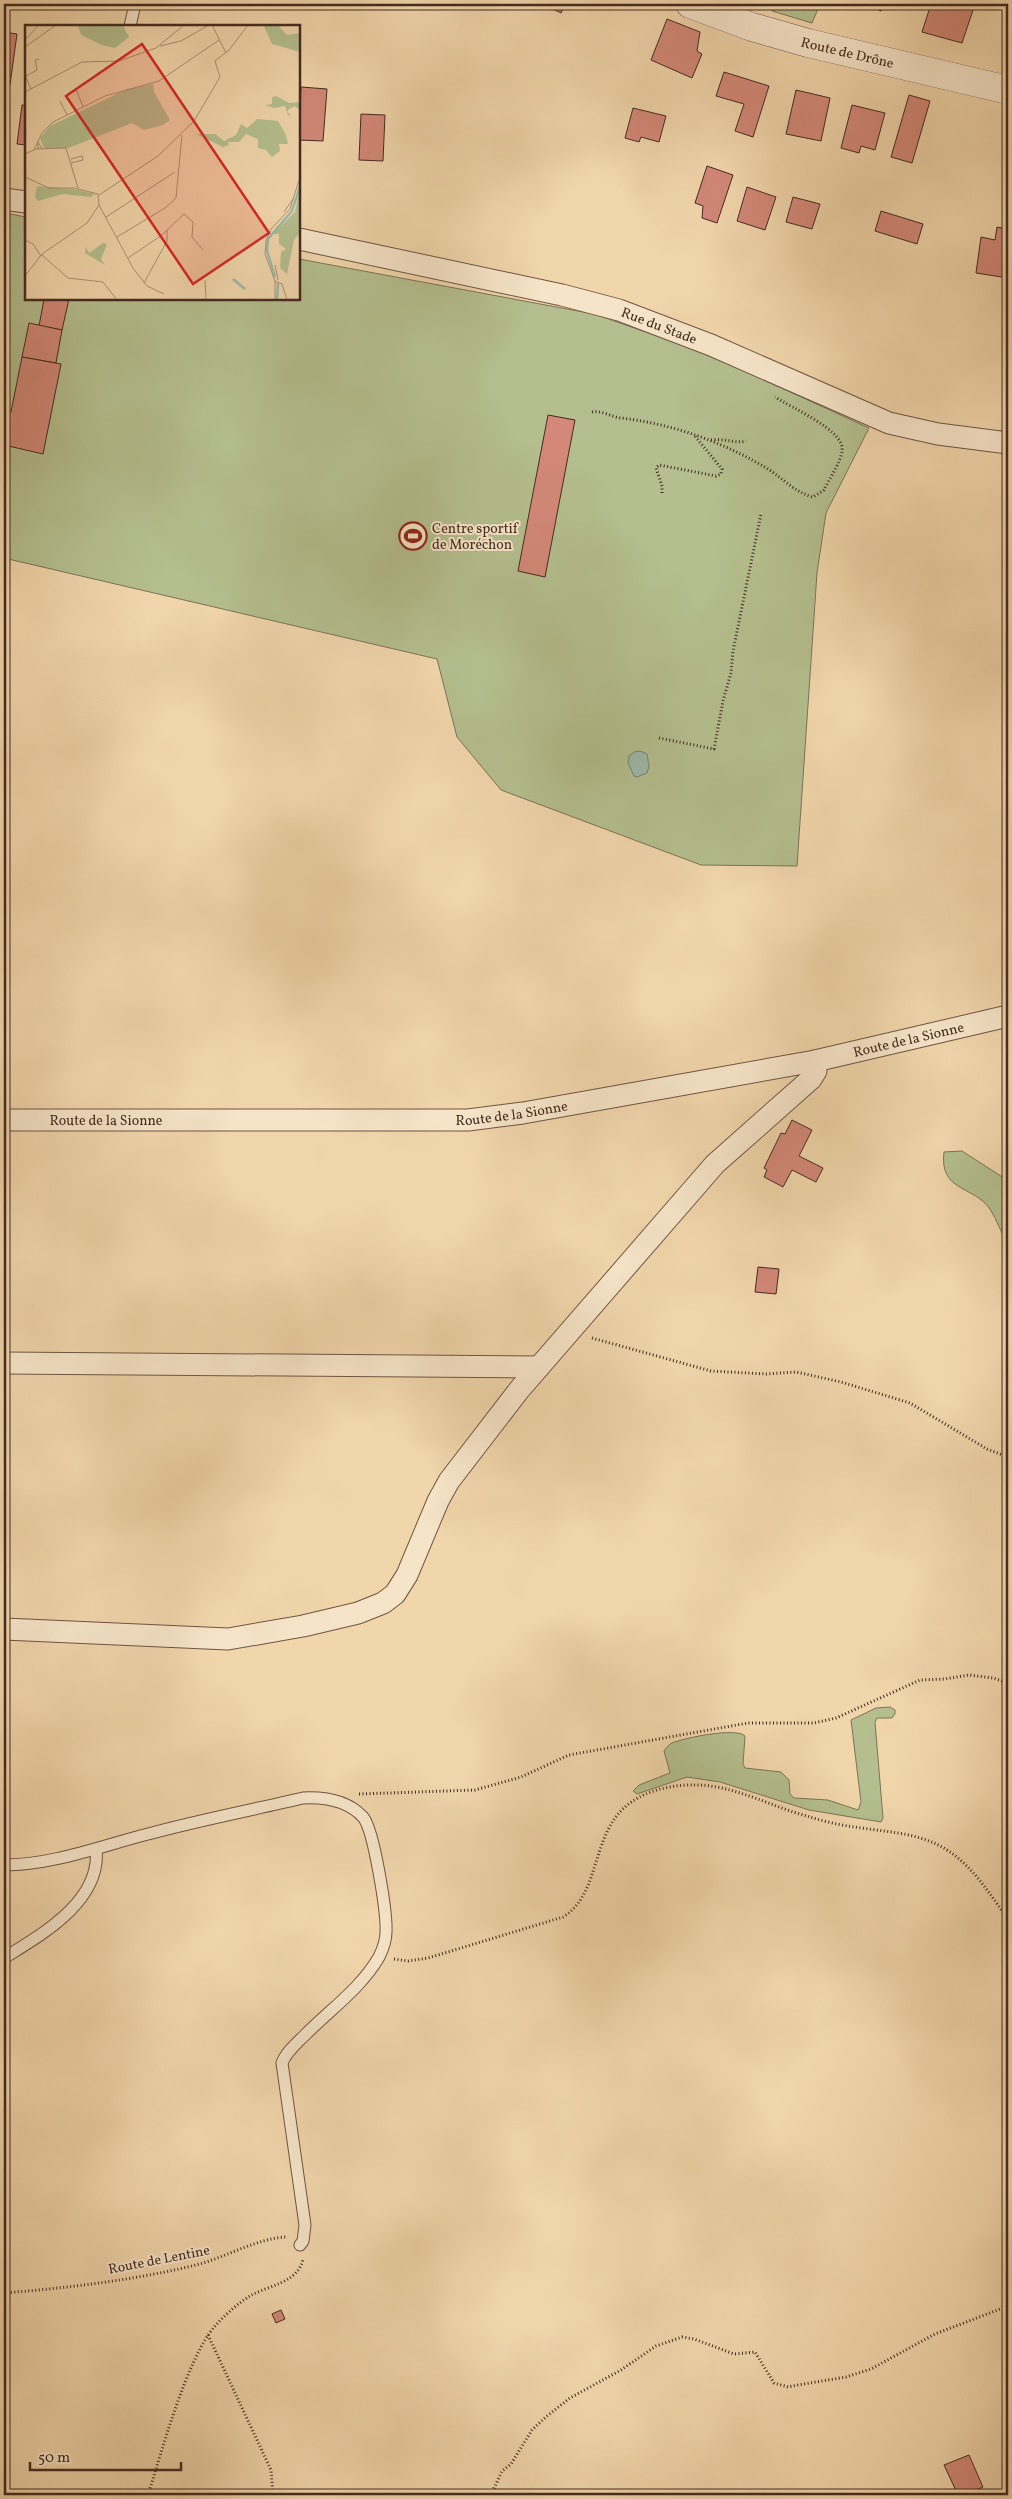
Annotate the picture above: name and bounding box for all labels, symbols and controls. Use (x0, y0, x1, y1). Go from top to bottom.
inset map (25, 25, 300, 300)
street label: Route de Drône (798, 33, 896, 74)
street label: Rue du Stade (618, 304, 700, 350)
place label: Centre sportif de Moréchon (432, 520, 519, 555)
sports icon: Centre sportif de Moréchon (398, 521, 428, 551)
street label: Route de la Sionne (852, 1019, 966, 1063)
street label: Route de la Sionne (456, 1097, 570, 1131)
street label: Route de la Sionne (50, 1112, 163, 1131)
street label: Route de Lentine (107, 2241, 212, 2280)
scale bar (30, 2439, 181, 2471)
text: 50 m (38, 2448, 70, 2469)

